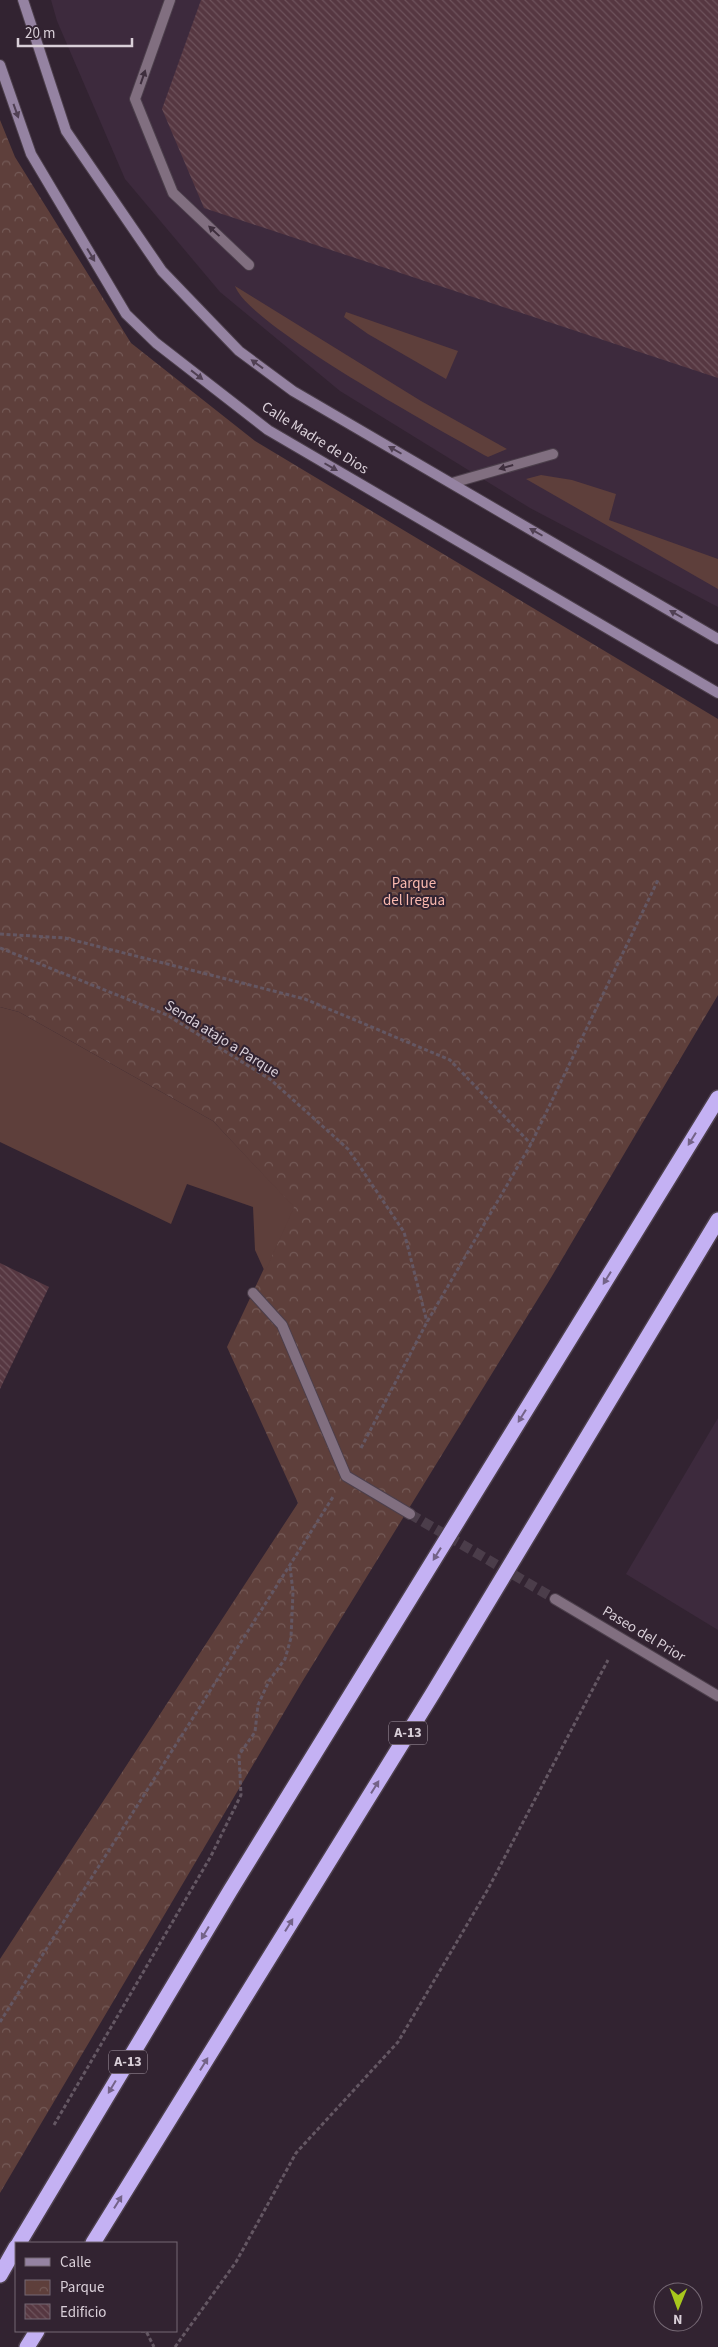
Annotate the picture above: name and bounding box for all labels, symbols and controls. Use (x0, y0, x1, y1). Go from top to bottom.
scale bar (18, 15, 131, 47)
text: 20 m (25, 23, 55, 44)
one-way arrow (139, 70, 147, 85)
one-way arrow (13, 104, 20, 119)
one-way arrow (208, 225, 220, 237)
one-way arrow (87, 248, 96, 261)
one-way arrow (251, 359, 264, 370)
one-way arrow (190, 370, 204, 380)
street label: Calle Madre de Dios (257, 397, 373, 479)
one-way arrow (388, 446, 403, 454)
one-way arrow (324, 462, 338, 471)
one-way arrow (499, 464, 514, 472)
one-way arrow (528, 528, 543, 536)
one-way arrow (668, 610, 683, 618)
park label: Parque del Iregua (383, 873, 445, 911)
street label: Senda atajo a Parque (160, 995, 284, 1083)
one-way arrow (688, 1133, 697, 1146)
one-way arrow (603, 1271, 612, 1284)
one-way arrow (518, 1410, 527, 1423)
one-way arrow (433, 1548, 442, 1561)
street label: Paseo del Prior (598, 1601, 690, 1668)
road number: A-13 (389, 1722, 427, 1745)
one-way arrow (370, 1781, 379, 1794)
one-way arrow (285, 1919, 294, 1932)
one-way arrow (201, 1927, 210, 1940)
road number: A-13 (109, 2050, 147, 2074)
one-way arrow (199, 2057, 208, 2070)
one-way arrow (108, 2081, 117, 2094)
one-way arrow (114, 2195, 123, 2208)
legend (15, 2242, 178, 2332)
text: Calle (60, 2252, 91, 2273)
text: Parque (60, 2277, 104, 2298)
north arrow (653, 2282, 703, 2332)
text: Edificio (60, 2302, 107, 2323)
text: N (673, 2309, 683, 2329)

